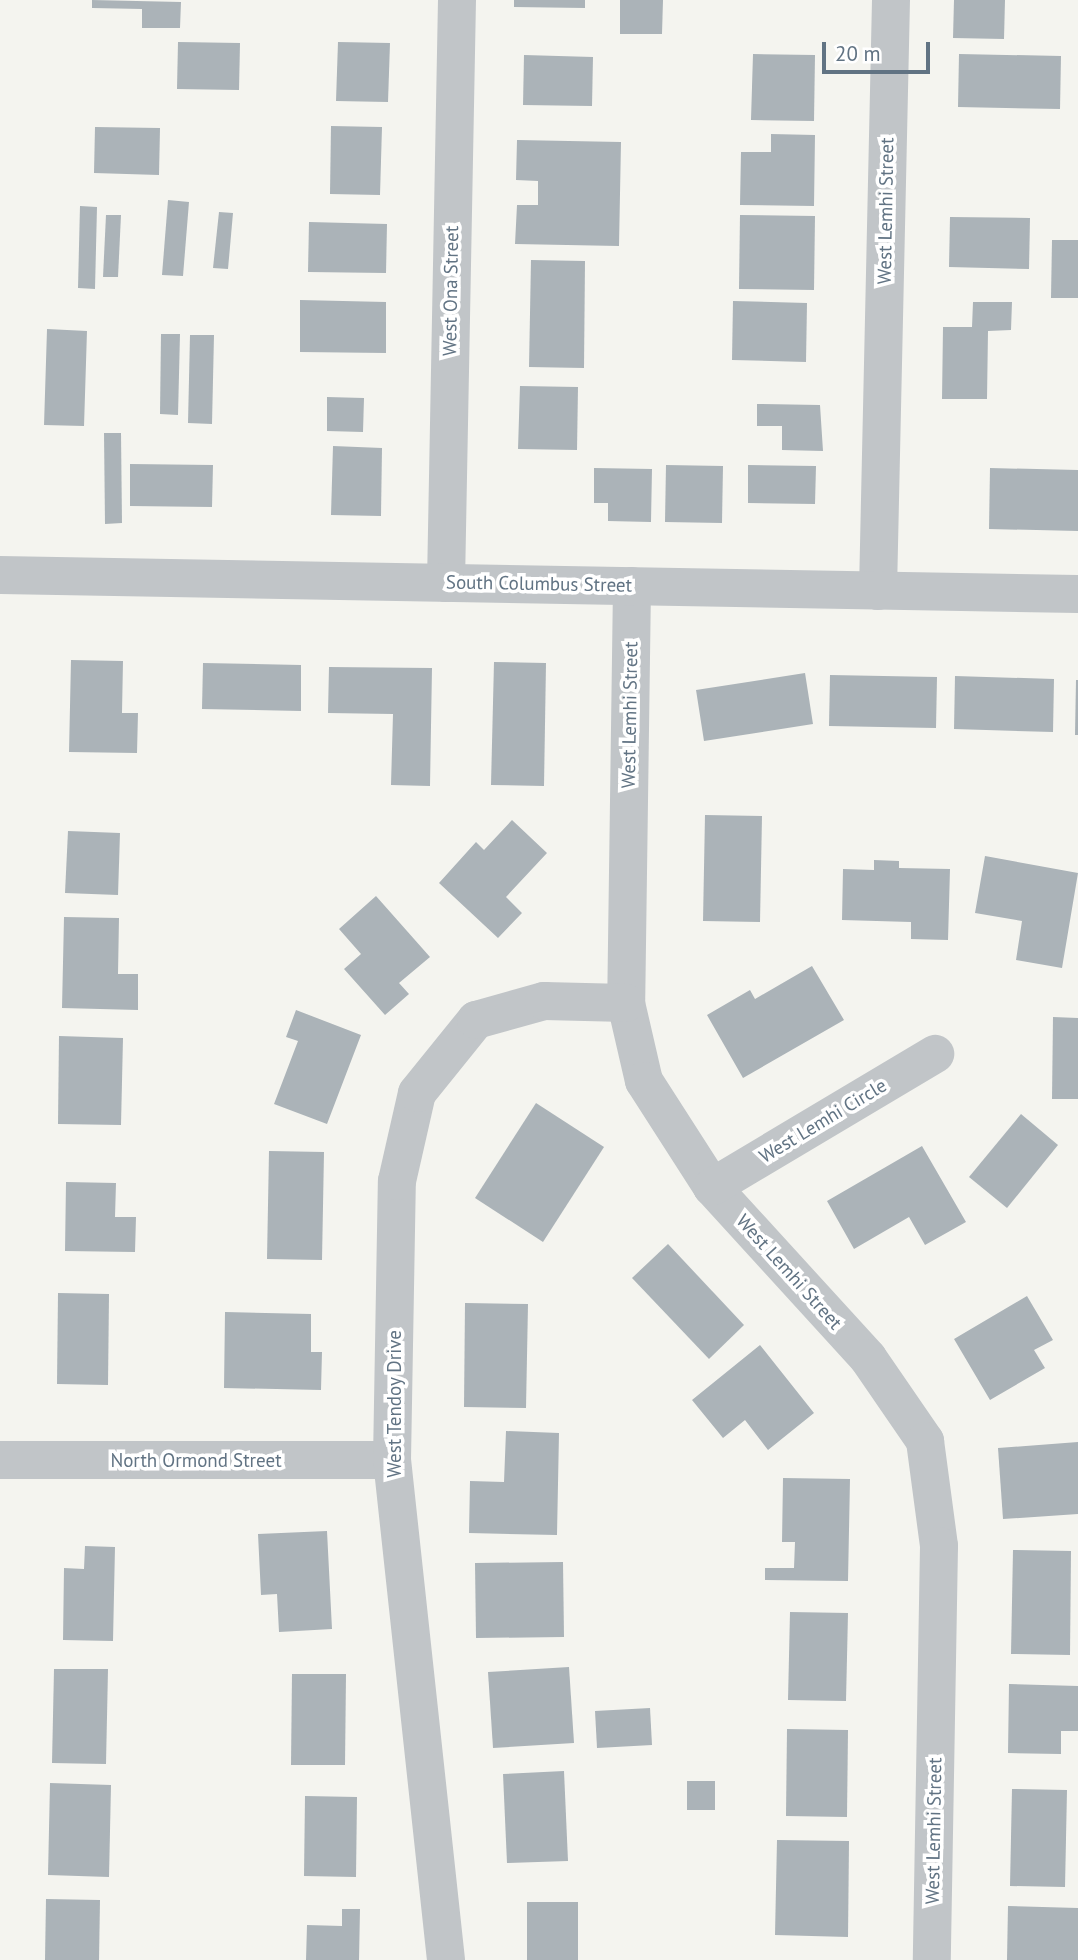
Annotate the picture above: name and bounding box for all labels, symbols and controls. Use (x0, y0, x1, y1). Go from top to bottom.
scale bar (826, 28, 934, 72)
text: 20 m (835, 40, 881, 67)
street label: West Lemhi Street (873, 137, 899, 285)
street label: West Ona Street (438, 226, 464, 356)
street label: South Columbus Street (446, 571, 632, 597)
street label: West Lemhi Street (617, 641, 643, 789)
street label: West Lemhi Circle (755, 1074, 891, 1168)
street label: West Lemhi Street (731, 1210, 847, 1334)
street label: West Tendoy Drive (384, 1330, 406, 1478)
street label: North Ormond Street (110, 1450, 282, 1472)
street label: West Lemhi Street (921, 1757, 947, 1905)

